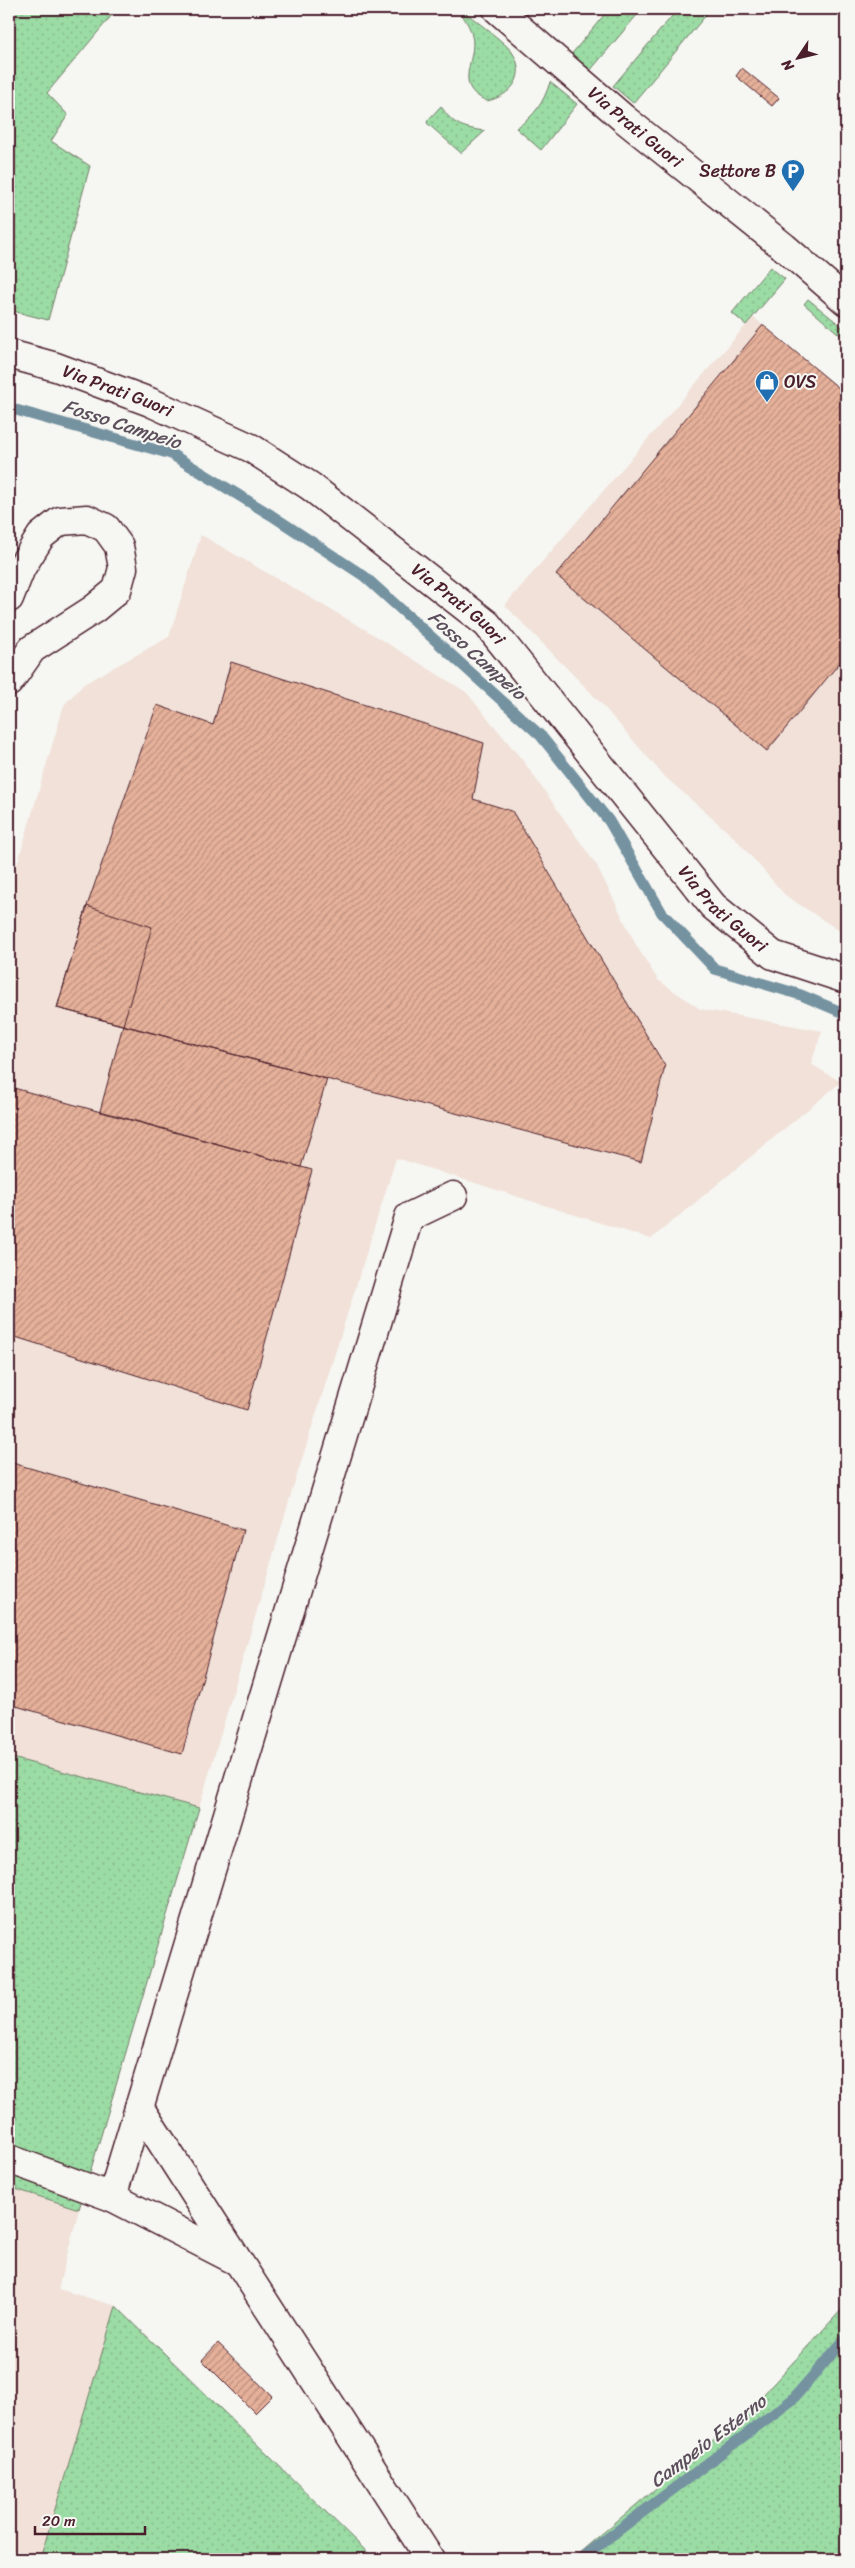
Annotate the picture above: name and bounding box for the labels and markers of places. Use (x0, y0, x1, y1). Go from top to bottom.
place label: Settore B (699, 155, 776, 187)
parking icon: Settore B (780, 158, 806, 192)
place label: OVS (784, 366, 817, 398)
shop icon: OVS (754, 369, 780, 403)

